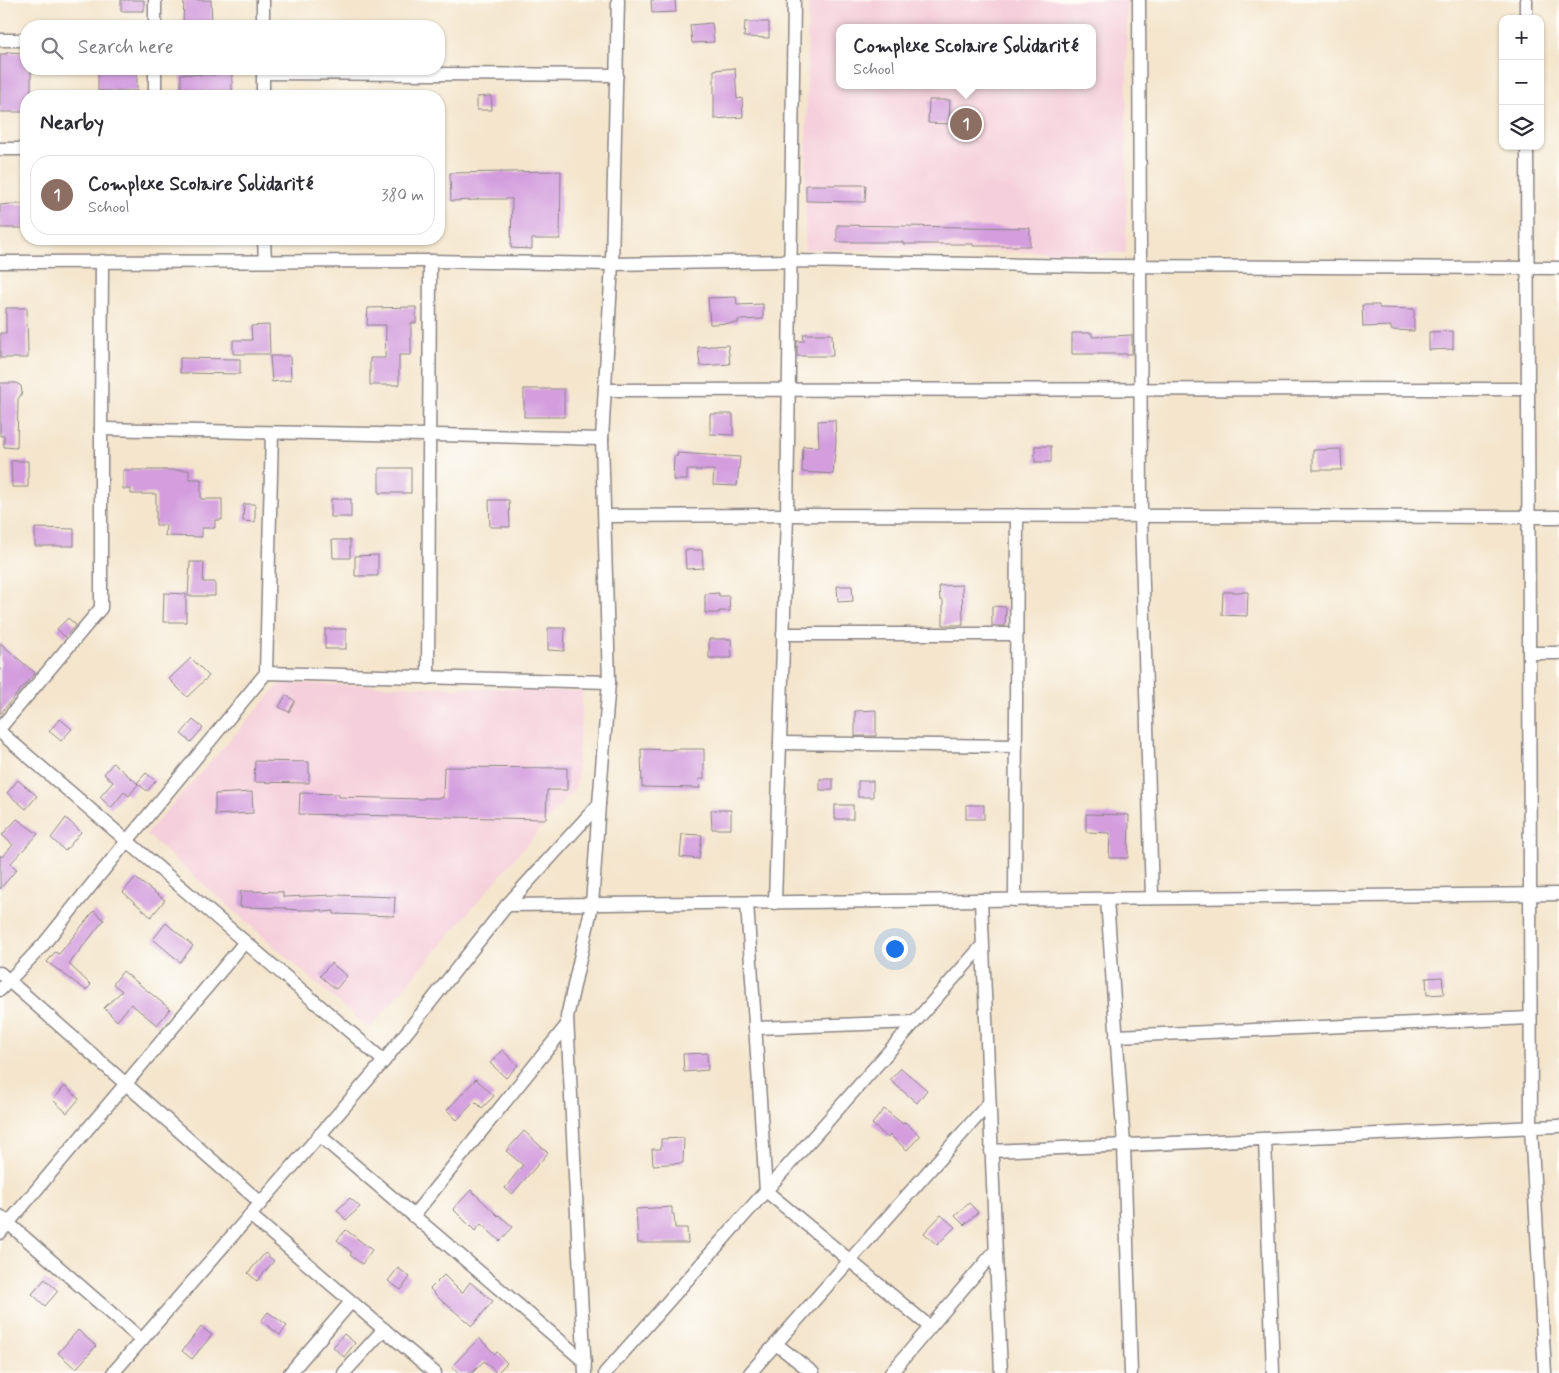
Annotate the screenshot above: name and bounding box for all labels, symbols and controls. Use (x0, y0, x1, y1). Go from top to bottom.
map controls (1499, 15, 1544, 150)
button: + (1499, 15, 1544, 60)
search box (20, 20, 445, 75)
popup (836, 24, 1096, 89)
icon: search (38, 34, 66, 62)
text: Complexe Scolaire Solidarité (853, 34, 1079, 59)
text: Search here (78, 35, 174, 60)
text: School (853, 59, 895, 80)
button: − (1499, 60, 1544, 105)
pin: 1 (950, 105, 982, 143)
button: layers (1499, 105, 1544, 150)
text: Nearby (40, 109, 104, 137)
text: Complexe Scolaire Solidarité (88, 172, 313, 197)
text: 1 (53, 185, 61, 206)
text: 380 m (381, 185, 424, 206)
text: School (88, 197, 129, 218)
your location (882, 936, 908, 962)

